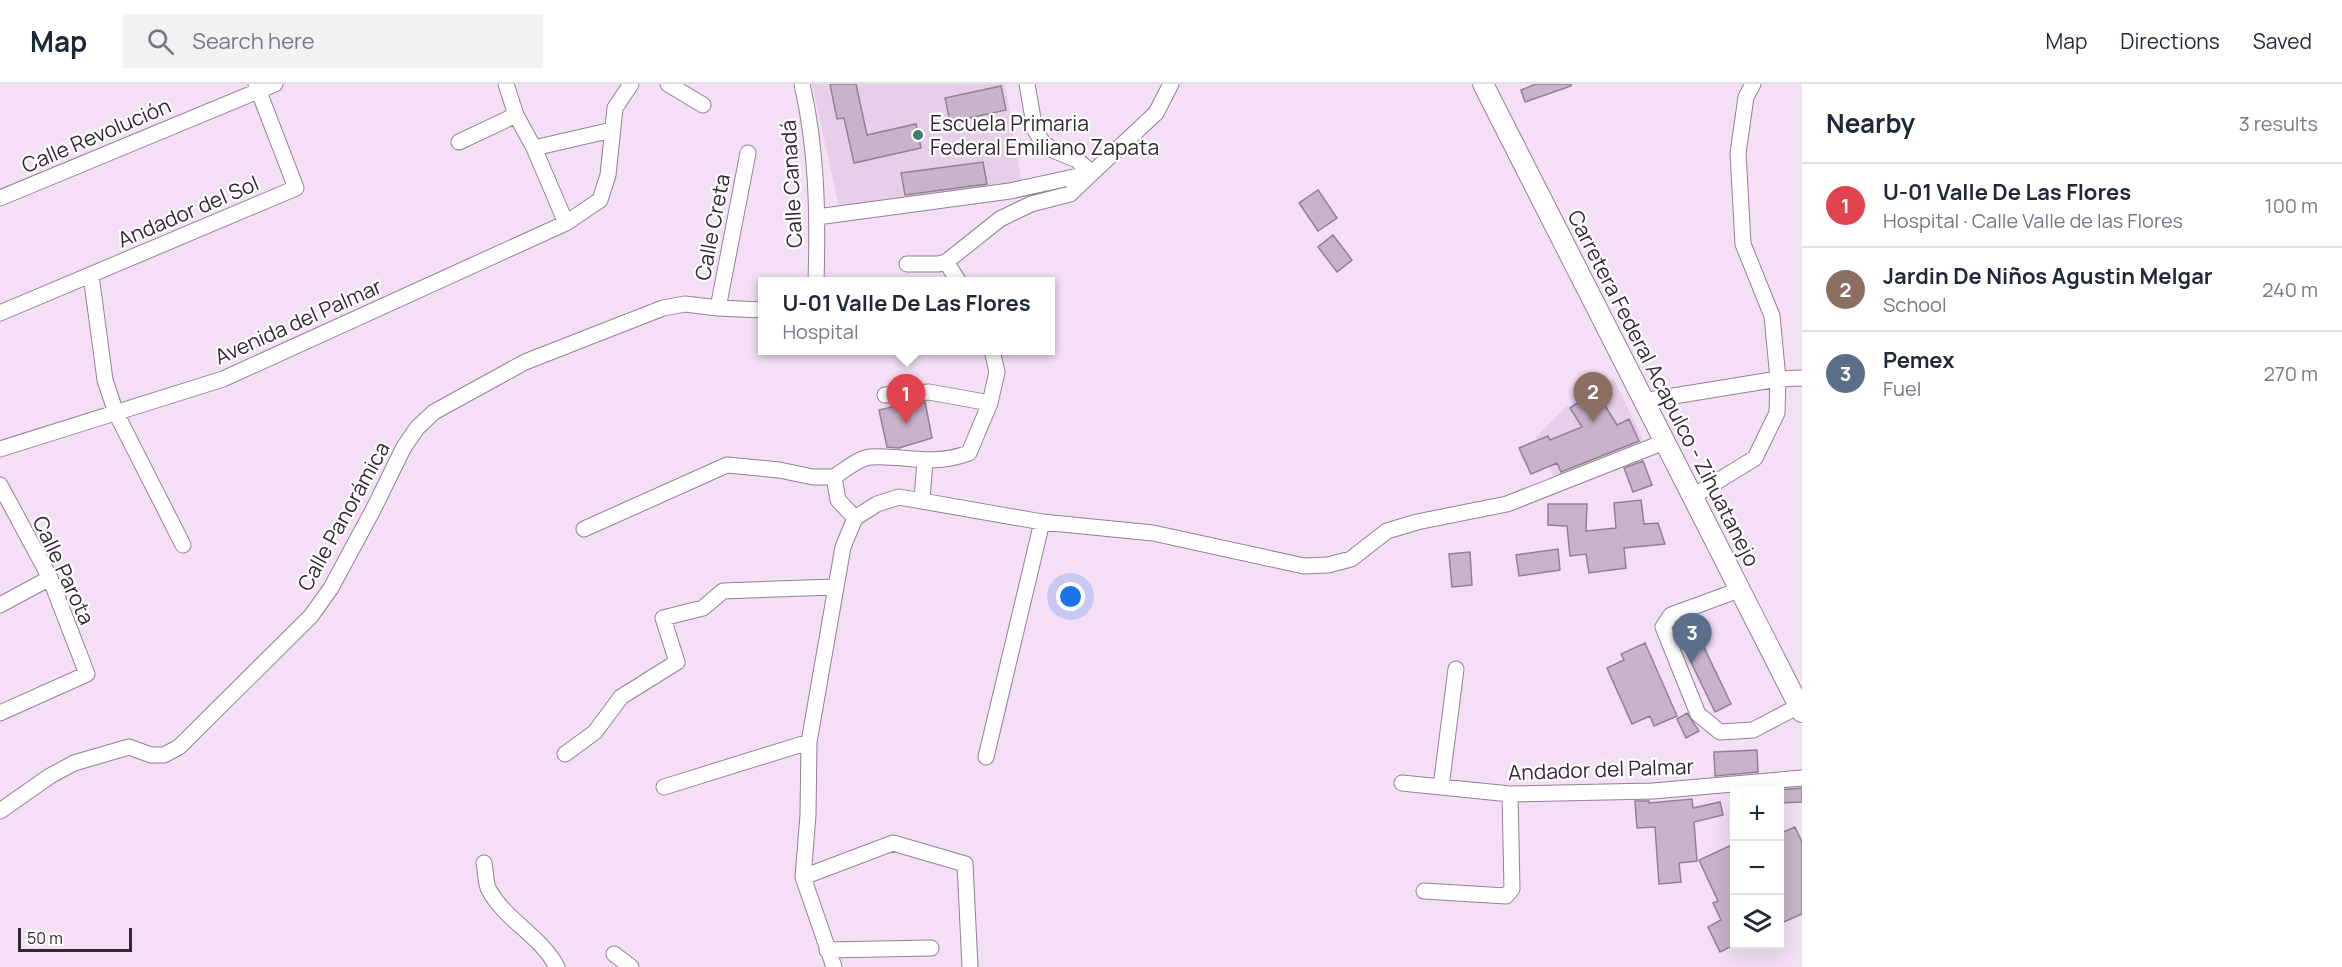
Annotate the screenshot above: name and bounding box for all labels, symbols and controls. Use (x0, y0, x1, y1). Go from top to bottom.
search box (123, 14, 543, 68)
text: Map (30, 22, 87, 60)
icon: search (144, 25, 177, 58)
text: Search here (192, 26, 315, 56)
text: Map (2046, 27, 2087, 55)
text: Directions (2120, 27, 2220, 55)
text: Saved (2253, 27, 2312, 55)
street label: Calle Revolución (17, 91, 175, 179)
text: Nearby (1826, 105, 1915, 141)
place label: Escuela Primaria Federal Emiliano Zapata (930, 109, 1159, 161)
text: 3 results (2239, 110, 2318, 137)
street label: Calle Canadá (774, 119, 808, 249)
marker: Escuela Primaria Federal Emiliano Zapata (911, 128, 925, 142)
street label: Andador del Sol (113, 169, 263, 253)
street label: Calle Creta (688, 171, 736, 283)
text: U-01 Valle De Las Flores (1883, 177, 2131, 207)
text: 1 (1841, 192, 1850, 219)
text: 100 m (2265, 192, 2318, 219)
street label: Carretera Federal Acapulco - Zihuatanejo (1562, 205, 1766, 571)
text: Hospital · Calle Valle de las Flores (1883, 207, 2183, 234)
text: Jardin De Niños Agustin Melgar (1883, 261, 2213, 291)
street label: Avenida del Palmar (210, 271, 386, 370)
text: 2 (1840, 276, 1851, 303)
text: 240 m (2262, 276, 2318, 303)
popup (758, 277, 1055, 355)
text: U-01 Valle De Las Flores (782, 288, 1031, 318)
text: School (1883, 291, 1947, 318)
text: Hospital (782, 318, 859, 345)
text: Pemex (1883, 345, 1954, 375)
text: 3 (1840, 360, 1851, 387)
text: 270 m (2263, 360, 2318, 387)
pin: 2 (1574, 372, 1612, 422)
pin: 1 (886, 374, 926, 424)
text: Fuel (1883, 375, 1921, 402)
street label: Calle Panorámica (290, 436, 396, 596)
street label: Calle Parota (27, 511, 101, 629)
your location (1056, 582, 1085, 611)
pin: 3 (1672, 614, 1712, 663)
street label: Andador del Palmar (1508, 752, 1695, 786)
map controls (1730, 787, 1784, 949)
button: + (1730, 787, 1784, 841)
button: − (1730, 841, 1784, 895)
button: layers (1730, 895, 1784, 949)
scale bar (18, 925, 132, 952)
text: 50 m (27, 927, 63, 949)

